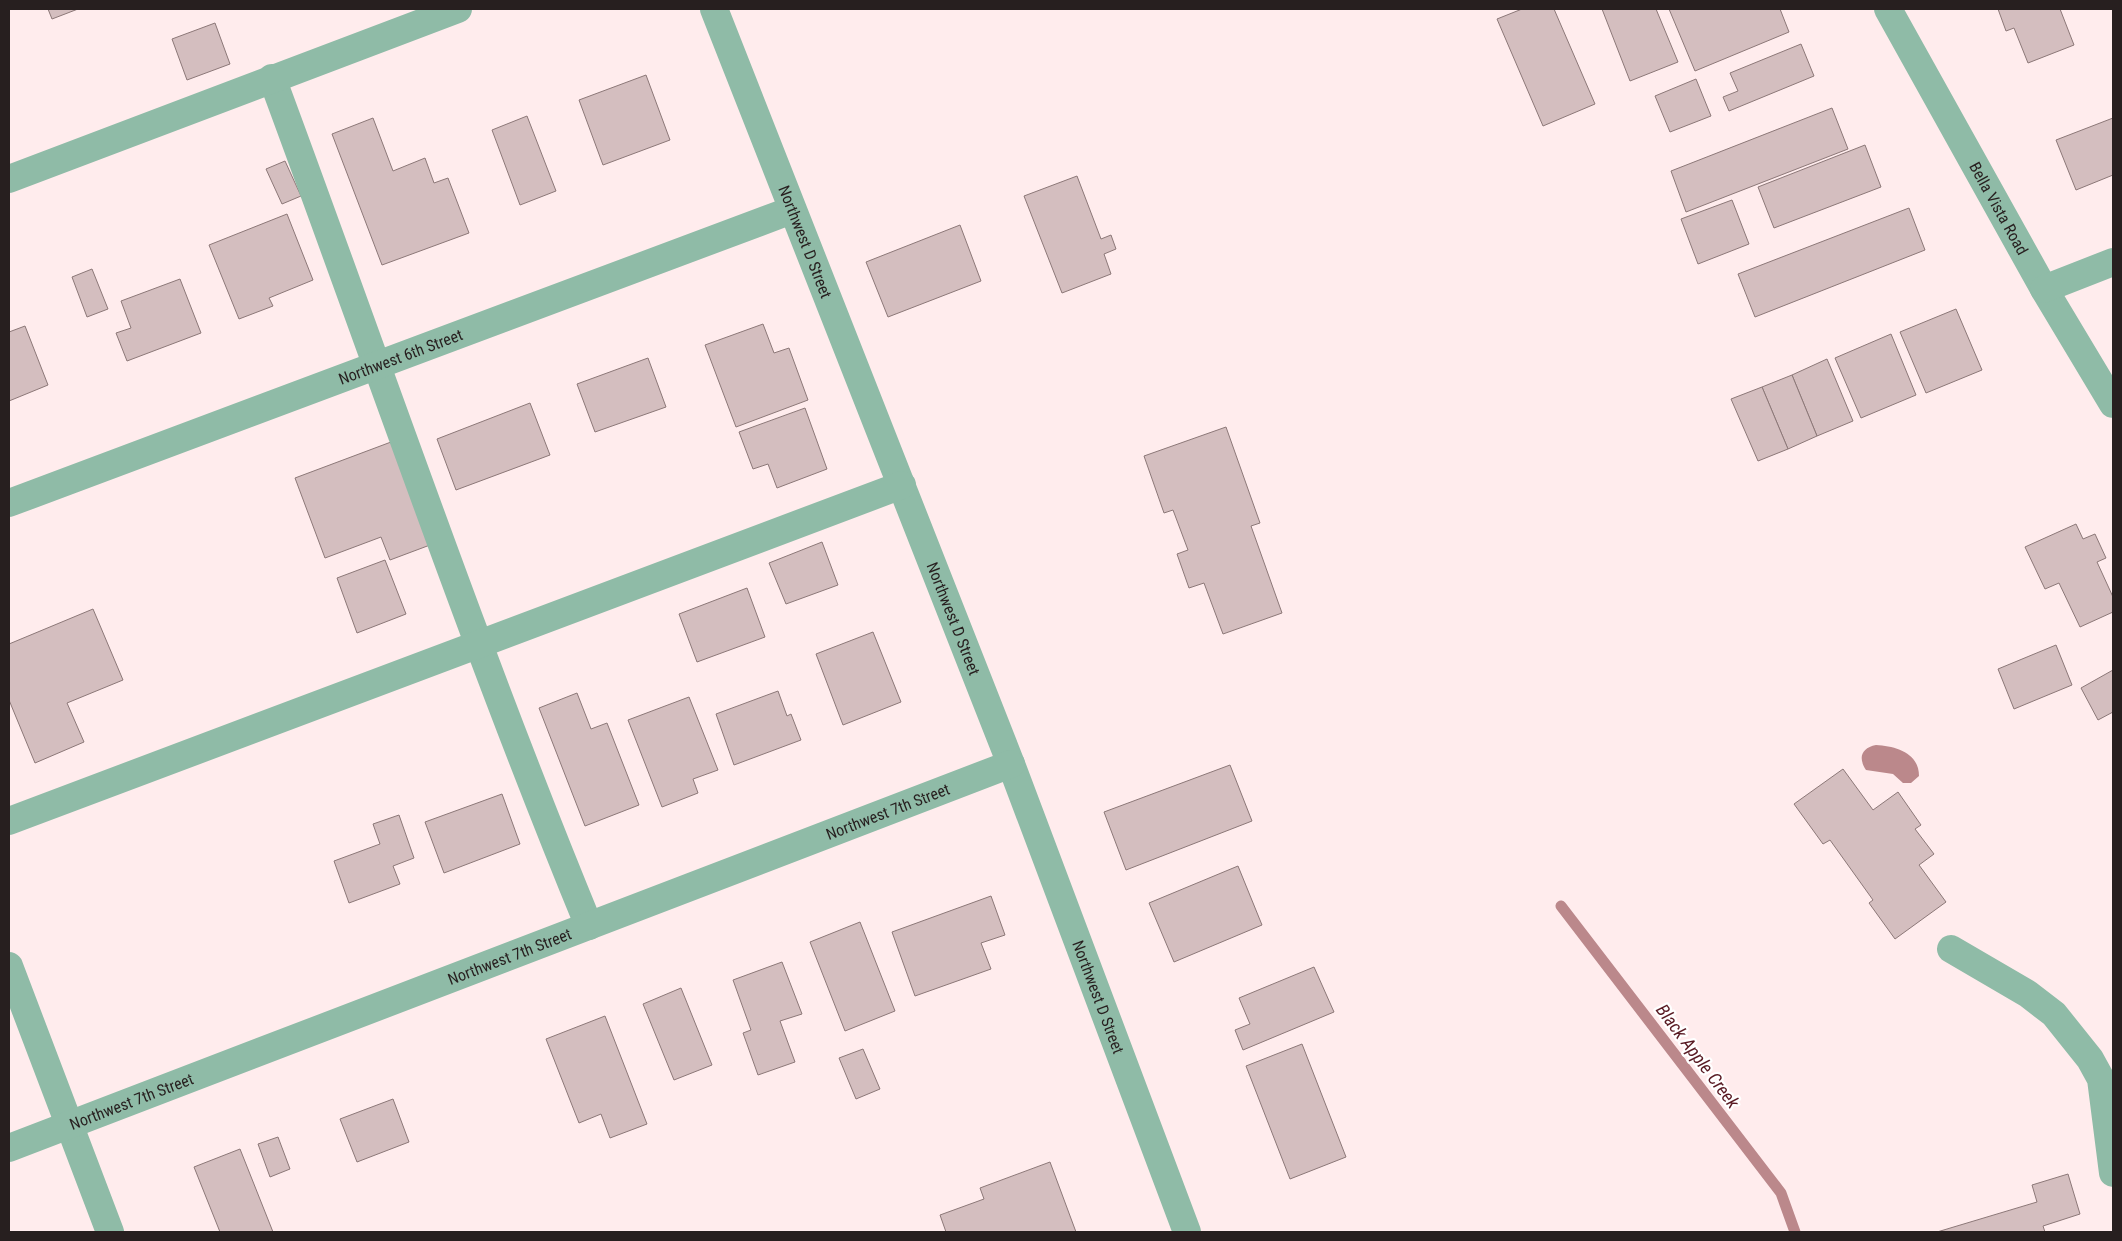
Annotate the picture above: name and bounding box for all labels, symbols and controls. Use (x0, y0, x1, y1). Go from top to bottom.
street label: Bella Vista Road (1966, 159, 2032, 258)
street label: Northwest D Street (775, 183, 836, 301)
street label: Northwest 6th Street (336, 325, 465, 388)
street label: Northwest D Street (923, 559, 985, 678)
street label: Northwest 7th Street (823, 779, 952, 844)
street label: Northwest 7th Street (445, 924, 574, 988)
street label: Northwest D Street (1069, 937, 1129, 1056)
water label: Black Apple Creek (1652, 1000, 1745, 1113)
street label: Northwest 7th Street (67, 1069, 196, 1133)

